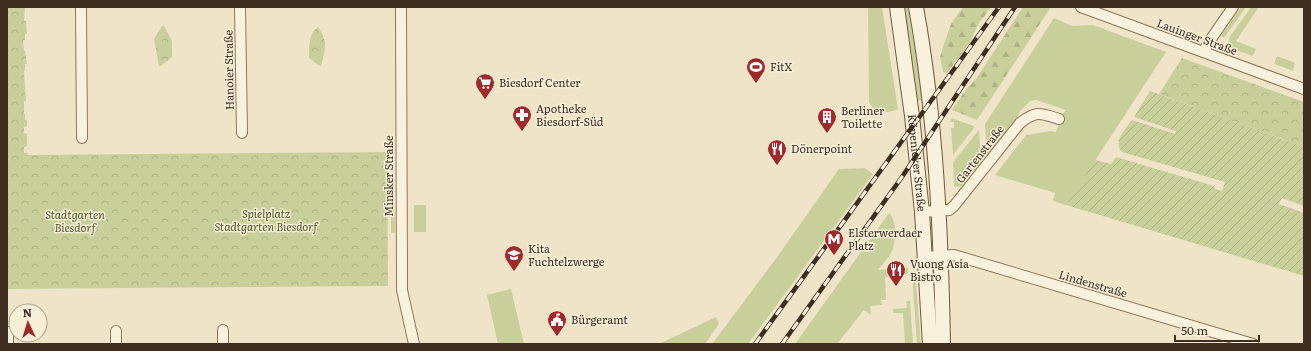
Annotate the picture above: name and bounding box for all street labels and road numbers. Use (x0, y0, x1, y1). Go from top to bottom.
street label: Lauinger Straße (1155, 14, 1240, 58)
street label: Hanoier Straße (219, 29, 237, 110)
street label: Köpenicker Straße (905, 113, 931, 212)
street label: Gartenstraße (951, 121, 1007, 186)
street label: Minsker Straße (380, 135, 396, 217)
street label: Lindenstraße (1057, 266, 1130, 301)

